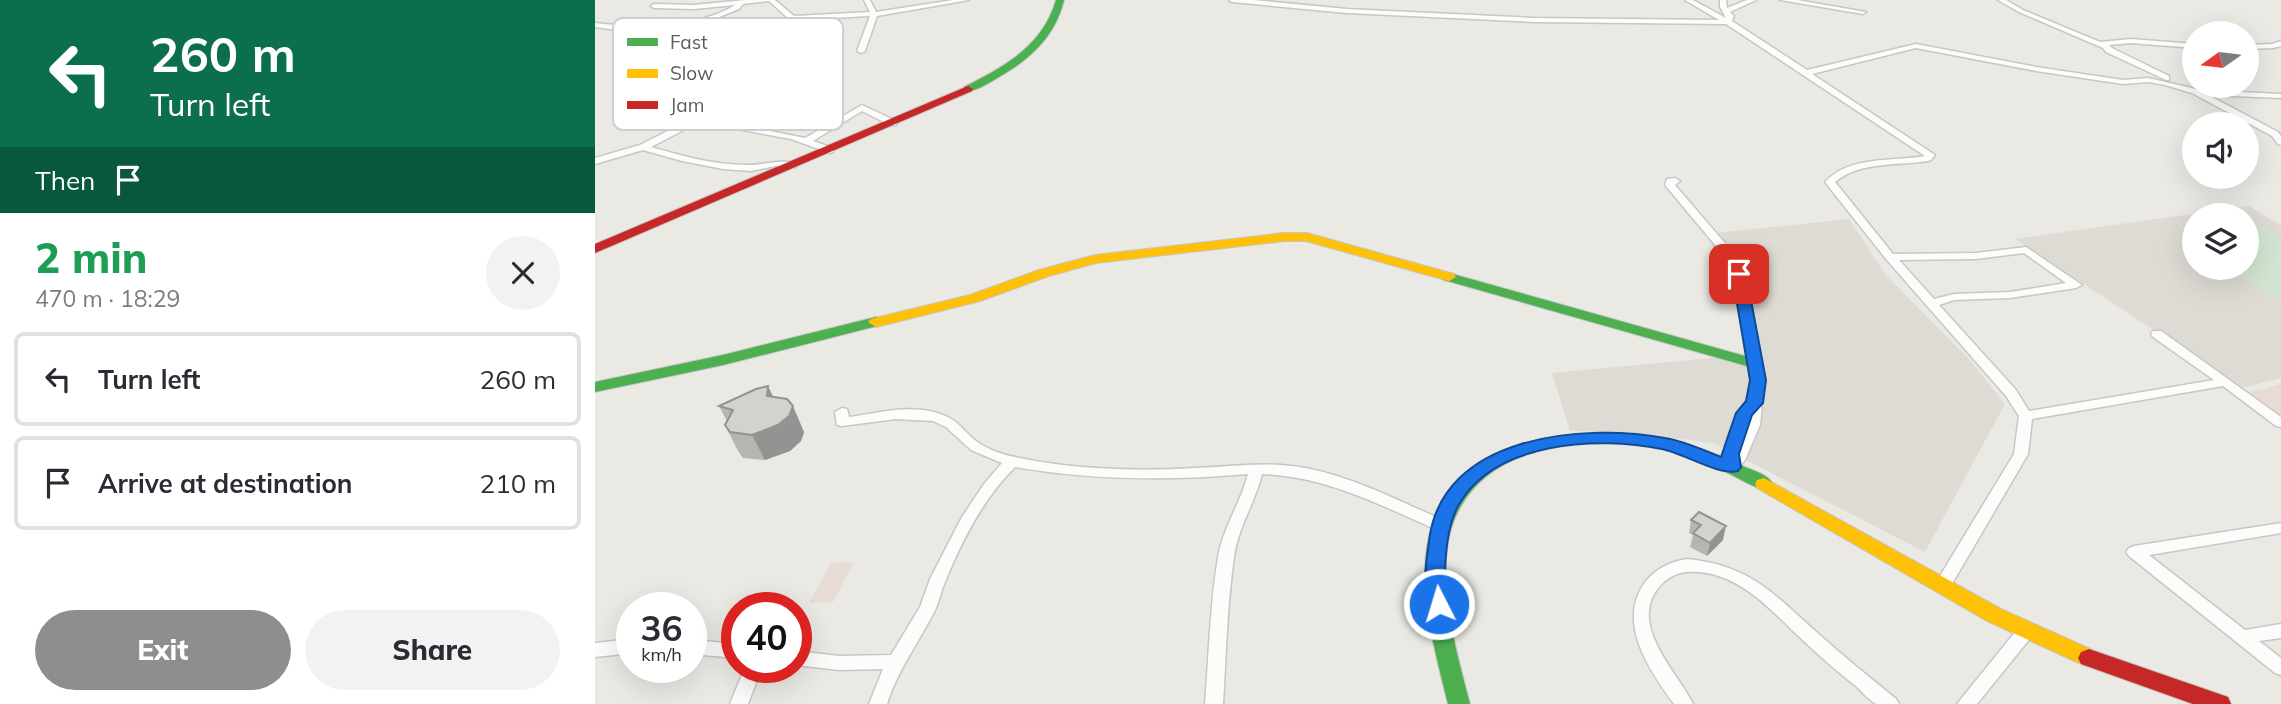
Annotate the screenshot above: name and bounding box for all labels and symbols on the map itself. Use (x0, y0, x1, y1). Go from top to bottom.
legend (613, 18, 843, 130)
north arrow (2182, 21, 2259, 98)
text: Fast (670, 30, 708, 54)
text: Slow (670, 61, 714, 85)
text: Jam (670, 93, 704, 117)
pin (1709, 244, 1769, 304)
position arrow (1402, 567, 1476, 641)
speed limit sign: 40 (721, 592, 812, 683)

